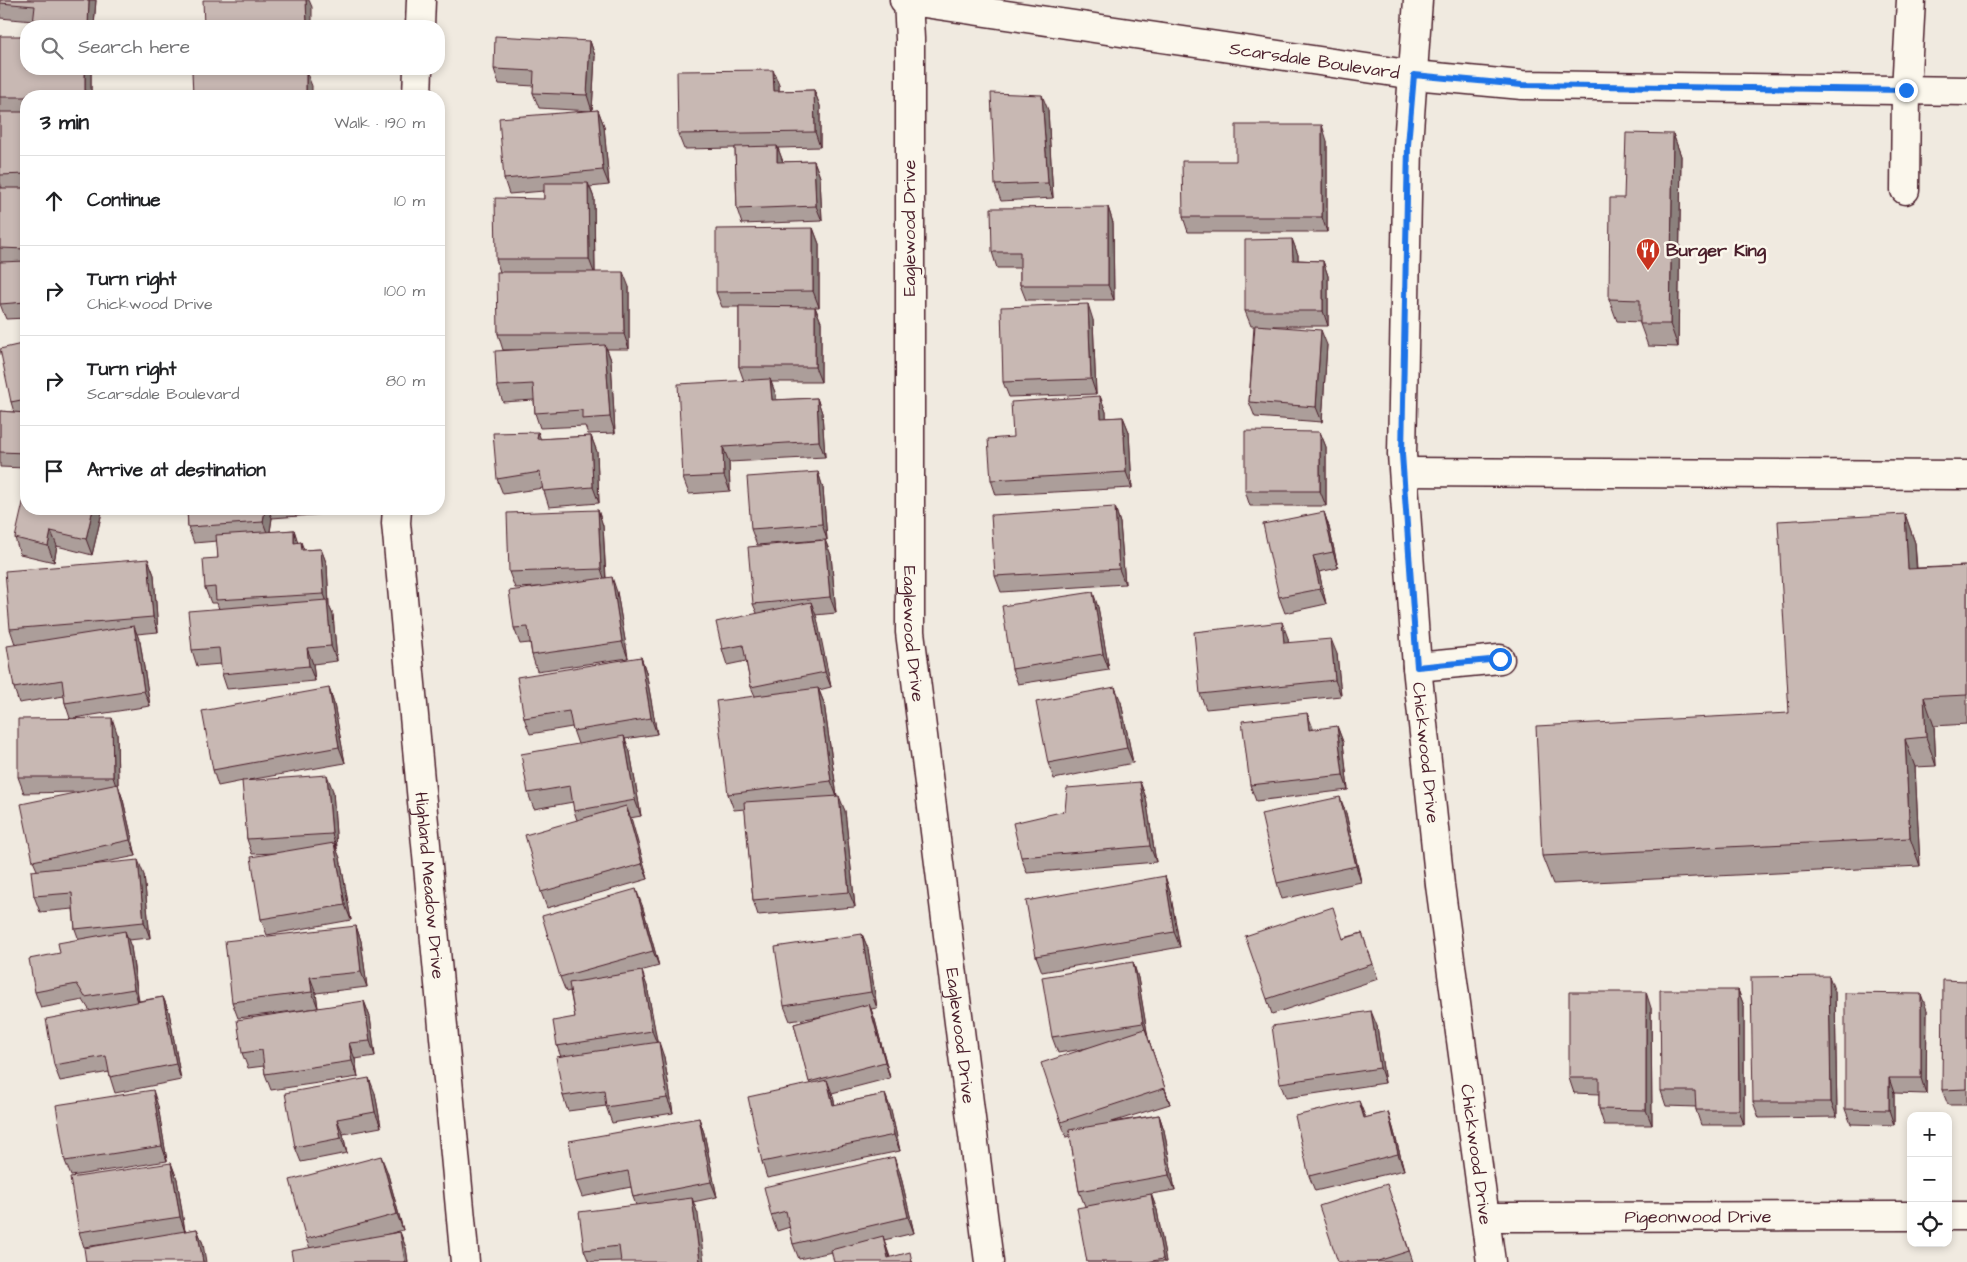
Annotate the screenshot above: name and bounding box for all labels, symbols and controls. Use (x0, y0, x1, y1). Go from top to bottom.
search box (20, 20, 445, 75)
icon: search (38, 34, 66, 62)
text: Search here (78, 34, 190, 61)
street label: Scarsdale Boulevard (1228, 36, 1401, 85)
route end (1895, 79, 1918, 102)
text: 3 min (40, 108, 89, 137)
text: Walk · 190 m (334, 112, 425, 134)
street label: Eaglewood Drive (897, 160, 923, 296)
icon: ahead (40, 187, 68, 215)
text: Continue (87, 187, 161, 214)
text: 10 m (394, 190, 425, 212)
restaurant icon: Burger King (1635, 237, 1661, 271)
place label: Burger King (1666, 238, 1767, 264)
text: Turn right (87, 266, 176, 293)
icon: right (40, 277, 68, 305)
text: 100 m (384, 280, 425, 302)
text: Chickwood Drive (87, 293, 213, 315)
text: Turn right (87, 356, 176, 383)
icon: right (40, 367, 68, 395)
text: 80 m (386, 370, 425, 392)
text: Scarsdale Boulevard (87, 383, 239, 405)
icon: arrive (40, 457, 68, 485)
text: Arrive at destination (87, 457, 266, 484)
street label: Eaglewood Drive (897, 566, 931, 703)
route start (1489, 648, 1512, 671)
street label: Chickwood Drive (1406, 681, 1446, 825)
street label: Highland Meadow Drive (409, 791, 451, 980)
street label: Eaglewood Drive (940, 967, 982, 1105)
street label: Chickwood Drive (1455, 1083, 1498, 1226)
map controls (1907, 1112, 1952, 1247)
button: + (1907, 1112, 1952, 1157)
button: − (1907, 1157, 1952, 1202)
button: locate (1907, 1202, 1952, 1247)
street label: Pigeonwood Drive (1624, 1204, 1772, 1230)

